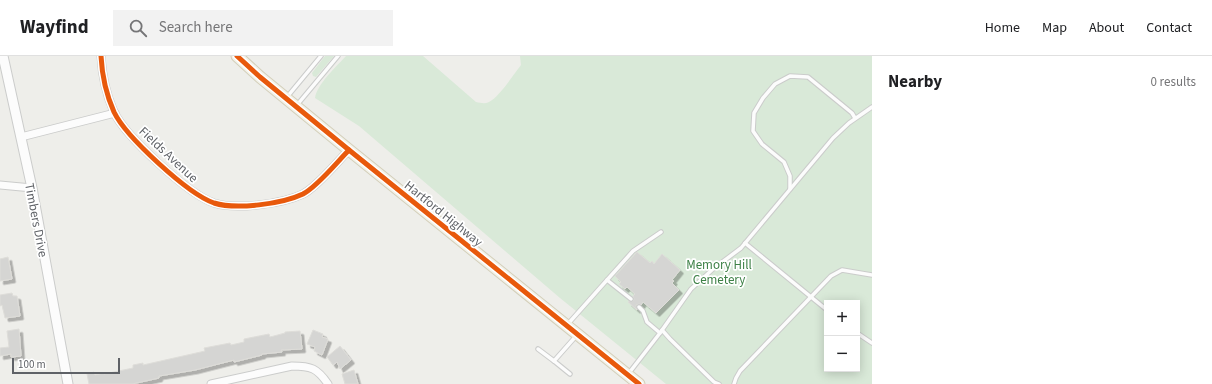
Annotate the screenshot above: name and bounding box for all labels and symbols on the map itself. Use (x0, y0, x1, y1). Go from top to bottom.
street label: Fields Avenue (135, 123, 202, 187)
street label: Hartford Highway (400, 177, 486, 251)
street label: Timbers Drive (20, 182, 52, 259)
park label: Memory Hill Cemetery (686, 256, 752, 289)
scale bar (12, 356, 120, 375)

